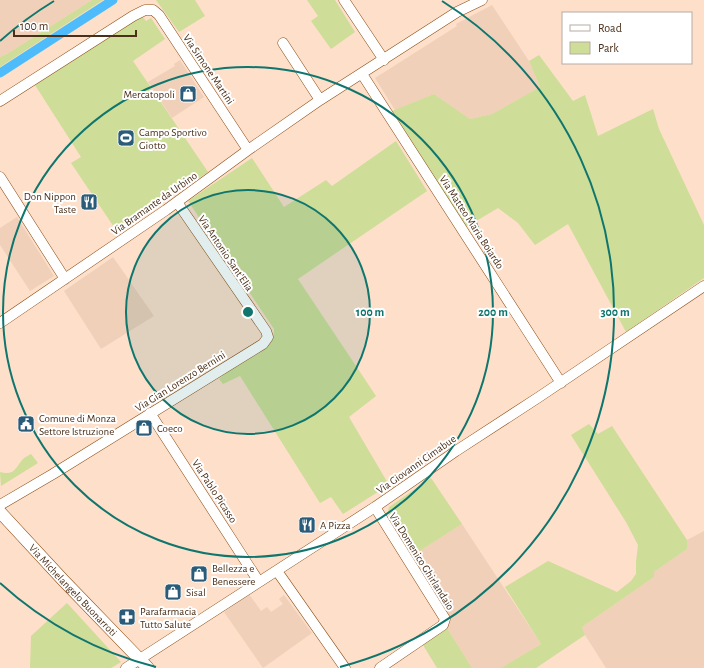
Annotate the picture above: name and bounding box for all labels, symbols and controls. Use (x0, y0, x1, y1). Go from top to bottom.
scale bar (14, 12, 136, 38)
legend (562, 12, 692, 64)
text: 100 m (20, 20, 48, 32)
text: Road (598, 22, 622, 34)
street label: Via Simone Martini (181, 32, 236, 106)
text: Park (598, 42, 619, 54)
shop icon: Mercatopoli (178, 84, 198, 104)
place label: Mercatopoli (124, 89, 175, 100)
place label: Campo Sportivo Giotto (139, 127, 207, 151)
sports icon: Campo Sportivo Giotto (116, 128, 136, 148)
street label: Via Bramante da Urbino (109, 170, 199, 237)
street label: Via Matteo Maria Boiardo (437, 174, 506, 271)
place label: Don Nippon Taste (24, 191, 76, 215)
restaurant icon: Don Nippon Taste (79, 192, 99, 212)
street label: Via Antonio Sant'Elia (196, 213, 255, 293)
centre of rings (241, 305, 255, 319)
text: 100 m (356, 306, 384, 318)
text: 200 m (478, 306, 508, 318)
text: 300 m (600, 306, 630, 318)
street label: Via Gian Lorenzo Bernini (133, 349, 227, 414)
place label: Comune di Monza Settore Istruzione (39, 413, 116, 437)
public building icon: Comune di Monza Settore Istruzione (16, 414, 36, 434)
shop icon: Coeco (134, 418, 154, 438)
place label: Coeco (157, 423, 183, 434)
street label: Via Giovanni Cimabue (375, 433, 458, 496)
street label: Via Pablo Picasso (190, 458, 239, 525)
street label: Via Domenico Ghirlandaio (387, 511, 456, 612)
restaurant icon: A Pizza (297, 515, 317, 535)
place label: A Pizza (320, 520, 351, 531)
street label: Via Michelangelo Buonarroti (27, 542, 119, 638)
place label: Bellezza e Benessere (212, 563, 255, 587)
shop icon: Bellezza e Benessere (189, 564, 209, 584)
shop icon: Sisal (163, 582, 183, 602)
place label: Sisal (186, 587, 206, 598)
place label: Parafarmacia Tutto Salute (140, 606, 196, 630)
pharmacy icon: Parafarmacia Tutto Salute (117, 607, 137, 627)

